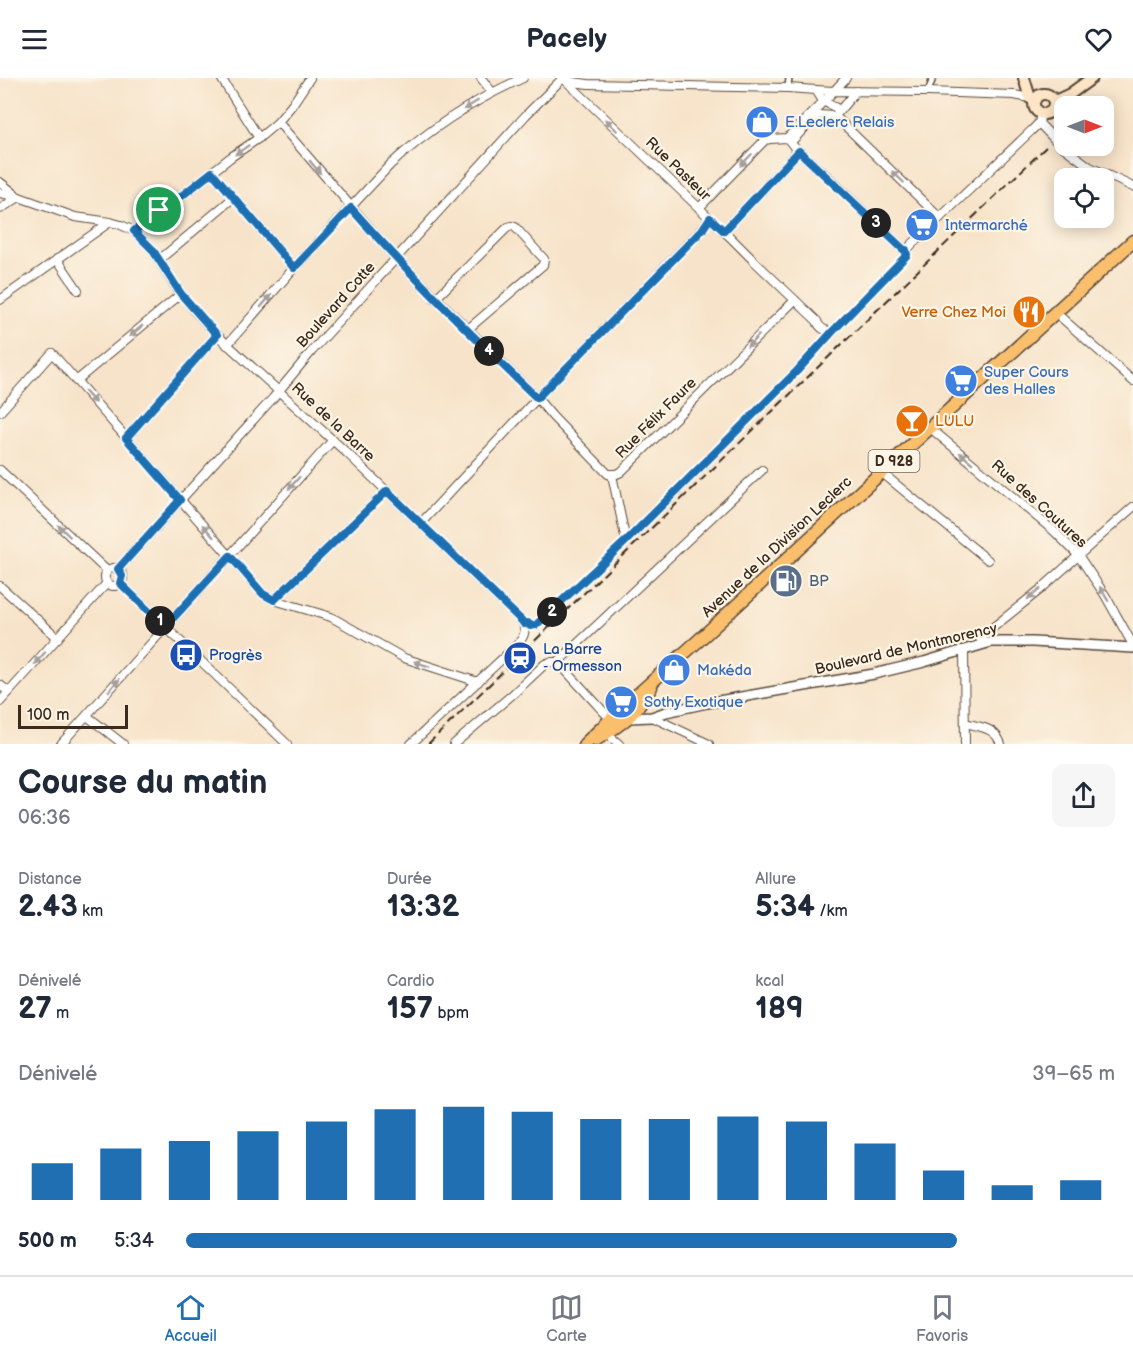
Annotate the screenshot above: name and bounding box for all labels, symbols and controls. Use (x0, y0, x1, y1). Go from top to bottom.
icon: menu (18, 23, 51, 56)
text: Pacely (526, 23, 607, 55)
icon: heart (1082, 23, 1115, 56)
north arrow (1054, 96, 1114, 156)
map controls (1054, 96, 1114, 228)
one-way arrow (463, 100, 479, 111)
shop icon: E.Leclerc Relais (744, 104, 780, 140)
place label: E.Leclerc Relais (785, 113, 895, 132)
one-way arrow (605, 118, 619, 132)
street label: Rue Pasteur (641, 133, 715, 205)
one-way arrow (234, 144, 250, 156)
one-way arrow (740, 152, 754, 166)
one-way arrow (309, 159, 322, 175)
button: locate (1054, 168, 1114, 228)
one-way arrow (890, 170, 905, 184)
pin (133, 184, 184, 235)
icon: arrive (142, 193, 175, 226)
supermarket icon: Intermarché (904, 207, 940, 243)
pin: 3 (861, 208, 891, 238)
text: 3 (871, 213, 881, 232)
place label: Intermarché (945, 216, 1028, 235)
street label: Boulevard Cotte (292, 258, 380, 352)
one-way arrow (259, 294, 272, 309)
restaurant icon: Verre Chez Moi (1011, 294, 1047, 330)
place label: Verre Chez Moi (901, 303, 1006, 322)
one-way arrow (129, 324, 144, 337)
one-way arrow (746, 334, 760, 348)
pin: 4 (474, 336, 504, 366)
text: 4 (484, 341, 494, 360)
supermarket icon: Super Cours des Halles (943, 363, 979, 399)
place label: Super Cours des Halles (984, 363, 1069, 399)
street label: Rue Félix Faure (612, 373, 701, 462)
street label: Rue de la Barre (287, 378, 379, 466)
one-way arrow (83, 389, 96, 404)
bar icon: LULU (894, 403, 930, 439)
place label: LULU (935, 412, 974, 431)
road number: D 928 (868, 450, 920, 472)
one-way arrow (959, 452, 974, 465)
street label: Rue des Coutures (987, 456, 1091, 552)
street label: Avenue de la Division Leclerc (698, 472, 856, 622)
one-way arrow (288, 475, 301, 490)
one-way arrow (201, 524, 215, 539)
one-way arrow (57, 525, 72, 538)
fuel station icon: BP (768, 563, 804, 599)
place label: BP (809, 572, 829, 591)
one-way arrow (1099, 585, 1109, 602)
one-way arrow (1026, 587, 1042, 600)
pin: 2 (537, 597, 567, 627)
text: 2 (547, 602, 557, 621)
pin: 1 (145, 606, 175, 636)
text: 1 (157, 611, 163, 630)
street label: Boulevard de Montmorency (813, 619, 999, 679)
bus stop icon: Progrès (168, 637, 204, 673)
station icon: La Barre - Ormesson (502, 640, 538, 676)
place label: La Barre - Ormesson (543, 640, 622, 676)
place label: Progrès (209, 646, 263, 665)
one-way arrow (33, 650, 47, 665)
shop icon: Makéda (656, 652, 692, 688)
one-way arrow (413, 658, 431, 668)
place label: Makéda (697, 661, 752, 680)
one-way arrow (107, 677, 121, 692)
supermarket icon: Sothy Exotique (603, 684, 639, 720)
place label: Sothy Exotique (644, 693, 743, 712)
scale bar (18, 702, 128, 730)
text: 100 m (27, 706, 70, 725)
text: Course du matin (18, 763, 267, 803)
button: share (1052, 764, 1115, 827)
text: 06:36 (18, 806, 71, 830)
text: Distance (18, 870, 82, 889)
text: Durée (387, 870, 432, 889)
text: Allure (755, 870, 796, 889)
text: 2.43 (18, 889, 78, 925)
text: 13:32 (387, 889, 460, 925)
text: 5:34 (755, 889, 815, 925)
text: km (78, 902, 103, 921)
text: /km (815, 902, 848, 921)
text: Dénivelé (18, 972, 81, 991)
text: Cardio (387, 972, 435, 991)
text: kcal (755, 972, 784, 991)
text: 27 (18, 991, 52, 1027)
text: 157 (387, 991, 433, 1027)
text: 189 (755, 991, 804, 1027)
text: m (52, 1004, 69, 1023)
text: bpm (433, 1004, 469, 1023)
text: Dénivelé (18, 1062, 97, 1086)
text: 39–65 m (1032, 1062, 1115, 1086)
text: 500 m (18, 1229, 77, 1253)
text: 5:34 (114, 1229, 154, 1253)
tab: Accueil (165, 1291, 217, 1346)
tab: Carte (546, 1291, 587, 1346)
tab: Favoris (916, 1291, 968, 1346)

